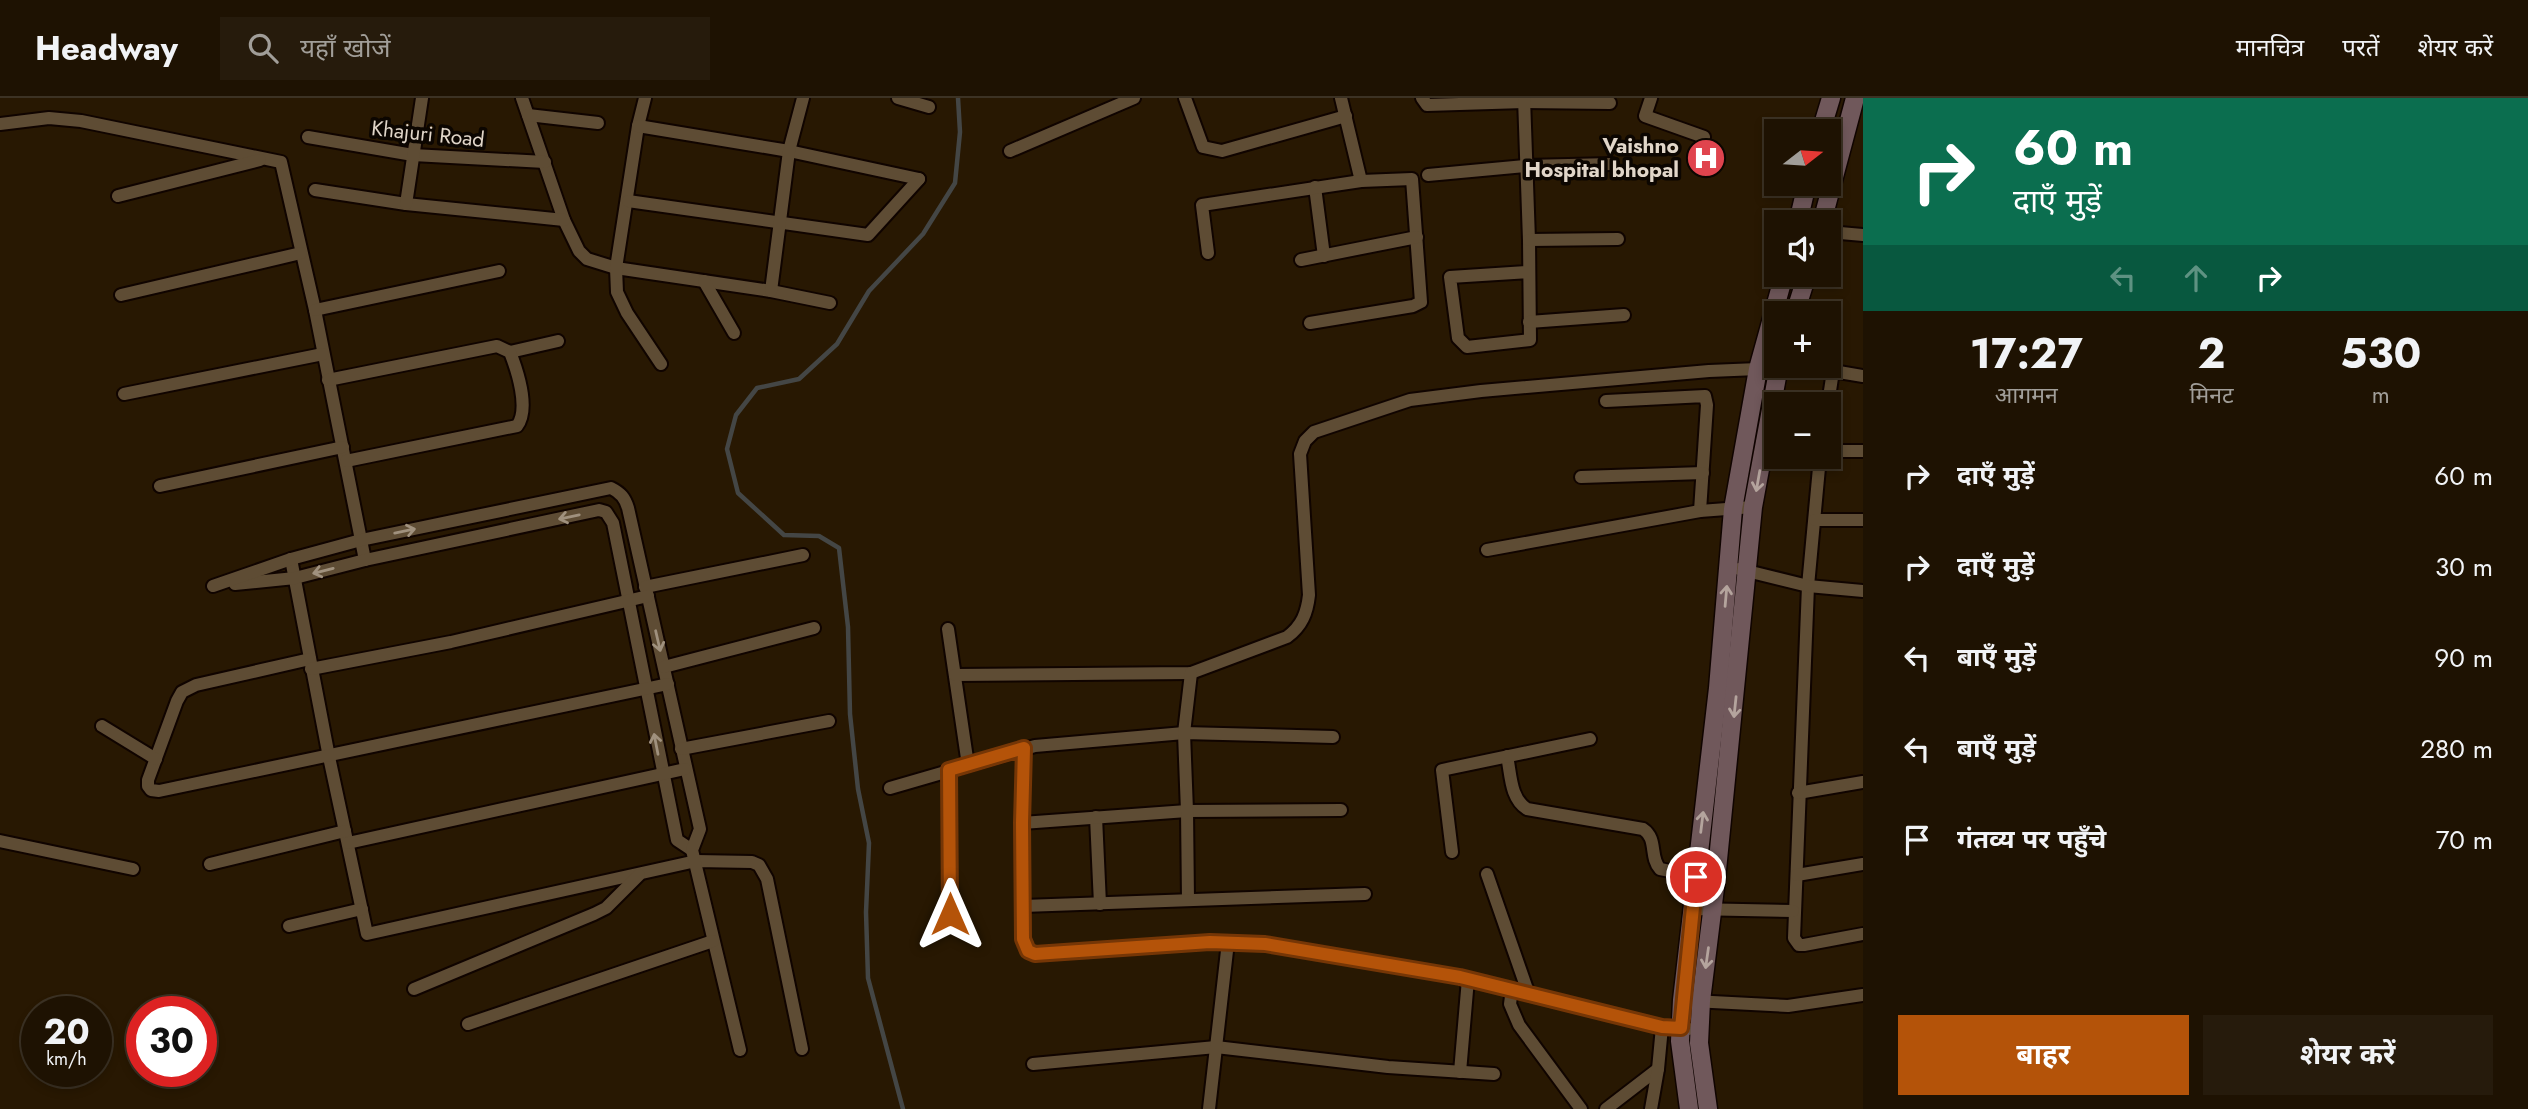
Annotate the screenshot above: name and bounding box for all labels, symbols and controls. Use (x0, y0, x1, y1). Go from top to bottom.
search box (220, 17, 710, 80)
text: Headway (35, 25, 178, 72)
icon: search (244, 29, 282, 67)
text: यहाँ खोजें (300, 29, 391, 67)
text: मानचित्र (2236, 30, 2304, 65)
text: परतें (2342, 30, 2379, 65)
text: शेयर करें (2417, 30, 2493, 65)
street label: Khajuri Road (370, 113, 486, 155)
text: 60 m (2013, 113, 2133, 183)
north arrow (1764, 119, 1841, 196)
map controls (1764, 119, 1841, 469)
icon: right (1898, 126, 1989, 217)
place label: Vaishno Hospital bhopal (1525, 131, 1679, 185)
hospital icon: Vaishno Hospital bhopal (1685, 137, 1727, 179)
text: दाएँ मुड़ें (2013, 178, 2102, 224)
button: sound (1764, 210, 1841, 287)
icon: left (2104, 259, 2142, 297)
icon: ahead (2177, 259, 2215, 297)
icon: right (2250, 259, 2288, 297)
button: + (1764, 301, 1841, 378)
text: 17:27 (1970, 323, 2083, 384)
text: 2 (2198, 323, 2225, 384)
text: 530 (2340, 323, 2421, 384)
text: आगमन (1995, 378, 2058, 412)
text: मिनट (2190, 378, 2234, 412)
text: m (2372, 378, 2390, 412)
button: − (1764, 392, 1841, 469)
text: दाएँ मुड़ें (1957, 456, 2035, 494)
icon: right (1898, 457, 1936, 495)
text: 60 m (2434, 457, 2493, 495)
one-way arrow (1751, 469, 1764, 492)
one-way arrow (558, 510, 581, 524)
one-way arrow (393, 523, 416, 537)
text: दाएँ मुड़ें (1957, 547, 2035, 585)
icon: right (1898, 548, 1936, 586)
text: 30 m (2435, 548, 2493, 586)
one-way arrow (312, 565, 335, 578)
one-way arrow (1720, 585, 1733, 608)
one-way arrow (652, 630, 665, 652)
text: बाएँ मुड़ें (1957, 638, 2036, 676)
icon: left (1898, 639, 1936, 677)
text: 90 m (2434, 639, 2493, 677)
one-way arrow (1728, 695, 1741, 718)
text: बाएँ मुड़ें (1957, 729, 2036, 767)
icon: left (1898, 730, 1936, 768)
text: 280 m (2420, 730, 2493, 768)
one-way arrow (649, 733, 663, 756)
one-way arrow (1696, 811, 1709, 834)
text: गंतव्य पर पहुँचे (1957, 820, 2106, 858)
icon: arrive (1898, 821, 1936, 859)
text: 70 m (2436, 821, 2493, 859)
pin (1666, 847, 1726, 907)
icon: arrive (1677, 858, 1715, 896)
position arrow (913, 877, 987, 951)
one-way arrow (1700, 946, 1713, 969)
speed limit sign: 30 (126, 996, 217, 1087)
text: 20 (43, 1007, 90, 1057)
button: बाहर (1898, 1015, 2189, 1095)
button: शेयर करें (2203, 1015, 2493, 1095)
text: km/h (46, 1046, 87, 1072)

